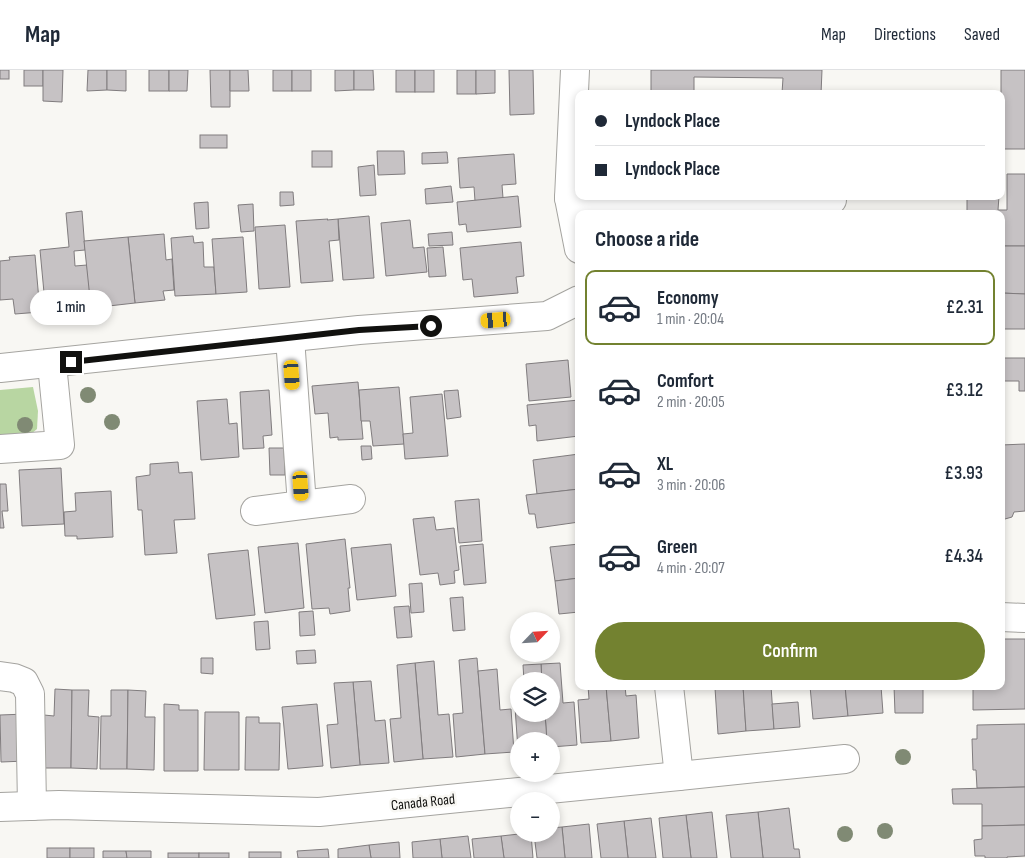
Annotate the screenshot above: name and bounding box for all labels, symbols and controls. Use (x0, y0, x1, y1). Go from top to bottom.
text: Map (25, 20, 60, 49)
text: Map (821, 24, 846, 45)
text: Directions (874, 24, 936, 45)
text: Saved (964, 24, 1000, 45)
text: Lyndock Place (625, 110, 720, 133)
text: Lyndock Place (625, 158, 720, 181)
text: Choose a ride (595, 226, 699, 253)
icon: car (597, 285, 642, 330)
text: Economy (657, 287, 719, 310)
callout: 1 min (30, 290, 112, 324)
text: £2.31 (946, 296, 983, 319)
text: 1 min (56, 298, 86, 317)
text: 1 min · 20:04 (657, 310, 724, 329)
car (480, 311, 511, 329)
route start (420, 315, 442, 337)
route end (60, 351, 82, 373)
car (283, 360, 300, 390)
icon: car (597, 368, 642, 413)
text: Comfort (657, 370, 714, 393)
text: £3.12 (945, 379, 983, 402)
text: 2 min · 20:05 (657, 393, 725, 412)
icon: car (597, 451, 642, 496)
text: XL (657, 453, 673, 476)
text: £3.93 (944, 462, 983, 485)
car (292, 471, 309, 501)
text: 3 min · 20:06 (657, 476, 725, 495)
icon: car (597, 534, 642, 579)
text: Green (657, 536, 697, 559)
text: £4.34 (944, 545, 983, 568)
text: 4 min · 20:07 (657, 559, 725, 578)
north arrow (510, 612, 560, 662)
map controls (510, 612, 560, 842)
button: Confirm (595, 622, 985, 680)
button: layers (510, 672, 560, 722)
button: + (510, 732, 560, 782)
street label: Canada Road (390, 790, 456, 815)
button: − (510, 792, 560, 842)

